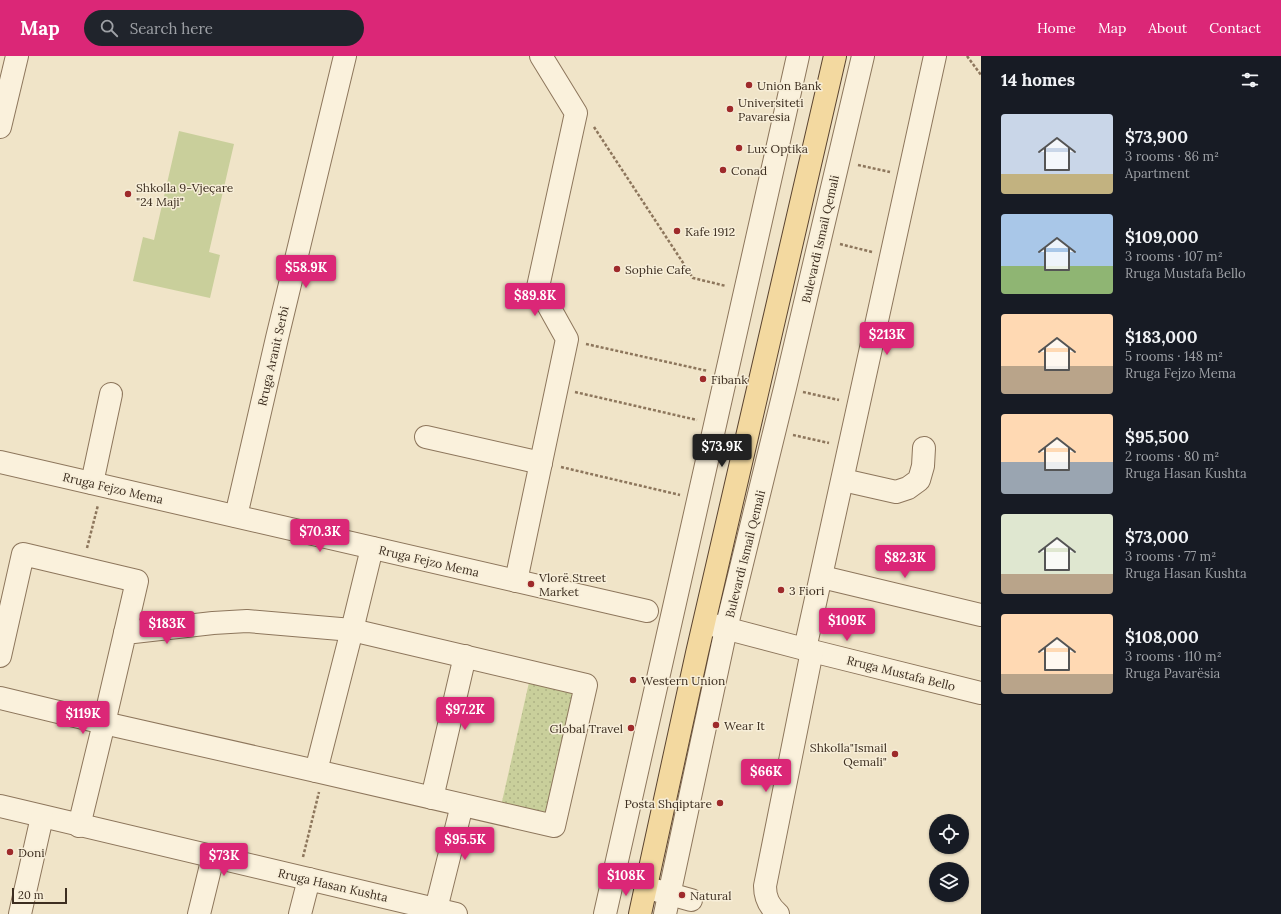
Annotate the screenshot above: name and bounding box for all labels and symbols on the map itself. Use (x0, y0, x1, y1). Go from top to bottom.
place label: Union Bank (757, 78, 822, 93)
marker: Union Bank (744, 80, 754, 90)
place label: Universiteti Pavaresia (738, 95, 804, 124)
marker: Universiteti Pavaresia (725, 104, 735, 114)
place label: Lux Optika (747, 141, 808, 156)
marker: Lux Optika (734, 143, 744, 153)
place label: Conad (731, 163, 767, 178)
marker: Conad (718, 165, 728, 175)
street label: Bulevardi Ismail Qemali (798, 174, 842, 304)
place label: Shkolla 9-Vjeçare "24 Maji" (136, 180, 234, 209)
marker: Shkolla 9-Vjeçare "24 Maji" (123, 189, 133, 199)
place label: Kafe 1912 (685, 224, 735, 239)
marker: Kafe 1912 (672, 226, 682, 236)
pin: $58.9K (273, 255, 339, 289)
place label: Sophie Cafe (625, 262, 692, 277)
marker: Sophie Cafe (612, 264, 622, 274)
pin: $89.8K (502, 283, 568, 317)
street label: Rruga Aranit Serbi (254, 305, 292, 407)
pin: $213K (859, 322, 915, 356)
place label: Fibank (711, 372, 748, 387)
marker: Fibank (698, 374, 708, 384)
pin: $73.9K (689, 434, 755, 468)
street label: Rruga Fejzo Mema (61, 469, 165, 507)
street label: Bulevardi Ismail Qemali (722, 489, 768, 619)
pin: $70.3K (287, 519, 353, 553)
street label: Rruga Fejzo Mema (377, 542, 481, 580)
pin: $82.3K (872, 545, 938, 579)
place label: Vlorë Street Market (538, 570, 607, 599)
marker: Vlorë Street Market (526, 579, 536, 589)
place label: 3 Fiori (789, 583, 824, 598)
marker: 3 Fiori (776, 585, 786, 595)
pin: $109K (819, 608, 875, 642)
pin: $183K (139, 611, 195, 645)
street label: Rruga Mustafa Bello (845, 652, 957, 694)
place label: Western Union (641, 673, 725, 688)
marker: Western Union (628, 675, 638, 685)
pin: $97.2K (432, 697, 498, 731)
pin: $119K (55, 701, 111, 735)
place label: Wear It (724, 718, 765, 733)
marker: Wear It (711, 720, 721, 730)
place label: Global Travel (550, 721, 623, 736)
marker: Global Travel (626, 723, 636, 733)
place label: Shkolla"Ismail Qemali" (810, 740, 887, 769)
marker: Shkolla"Ismail Qemali" (890, 749, 900, 759)
pin: $66K (742, 759, 790, 793)
place label: Posta Shqiptare (624, 796, 712, 811)
marker: Posta Shqiptare (715, 798, 725, 808)
pin: $95.5K (432, 827, 498, 861)
pin: $73K (200, 843, 248, 877)
place label: Doni (18, 845, 45, 860)
marker: Doni (5, 847, 15, 857)
pin: $108K (598, 863, 654, 897)
street label: Rruga Hasan Kushta (277, 865, 389, 905)
scale bar (12, 886, 67, 905)
place label: Natural (690, 888, 732, 903)
marker: Natural (677, 890, 687, 900)

